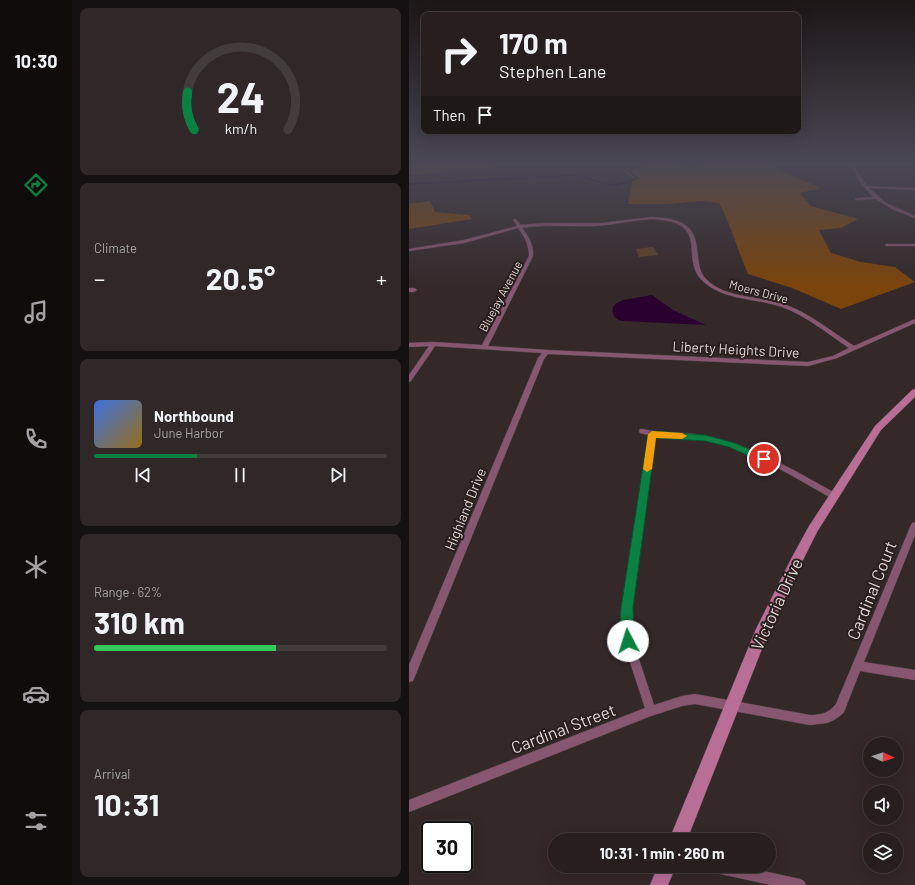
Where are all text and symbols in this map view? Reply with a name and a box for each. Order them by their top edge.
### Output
text: 170 m [499,26,568,60]
icon: right [433,28,485,80]
text: 10:30 [14,50,58,72]
text: Stephen Lane [499,60,606,82]
text: 24 [216,71,265,121]
icon: arrive [474,104,496,126]
text: Then [433,106,466,124]
text: km/h [224,119,257,136]
icon: directions [22,171,50,199]
text: Climate [94,240,137,256]
street label: Bluejay Avenue [475,258,525,334]
text: 20.5° [206,260,275,296]
text: − [94,265,105,291]
text: + [376,265,387,291]
street label: Moers Drive [728,276,790,306]
icon: music [22,298,50,326]
street label: Liberty Heights Drive [672,337,800,361]
text: Northbound [154,407,234,425]
icon: phone [22,425,50,453]
text: June Harbor [154,425,224,441]
pin [747,442,781,476]
icon: arrive [753,448,775,470]
icon: previous [132,464,154,486]
icon: pause [229,464,251,486]
icon: next [327,464,349,486]
street label: Highland Drive [441,465,489,553]
street label: Cardinal Court [842,538,900,642]
icon: climate [22,553,50,581]
street label: Victoria Drive [746,555,806,653]
text: Range · 62% [94,584,162,600]
text: 310 km [94,604,185,640]
position arrow [607,620,649,662]
icon: car [22,680,50,708]
street label: Cardinal Street [508,699,618,757]
north arrow [863,737,903,777]
map controls [863,737,903,873]
text: Arrival [94,766,130,782]
button: sound [863,785,903,825]
text: 10:31 [94,786,159,822]
icon: filters [22,807,50,835]
speed limit sign: 30 [421,821,473,873]
button: layers [863,833,903,873]
text: 10:31 · 1 min · 260 m [599,844,725,862]

